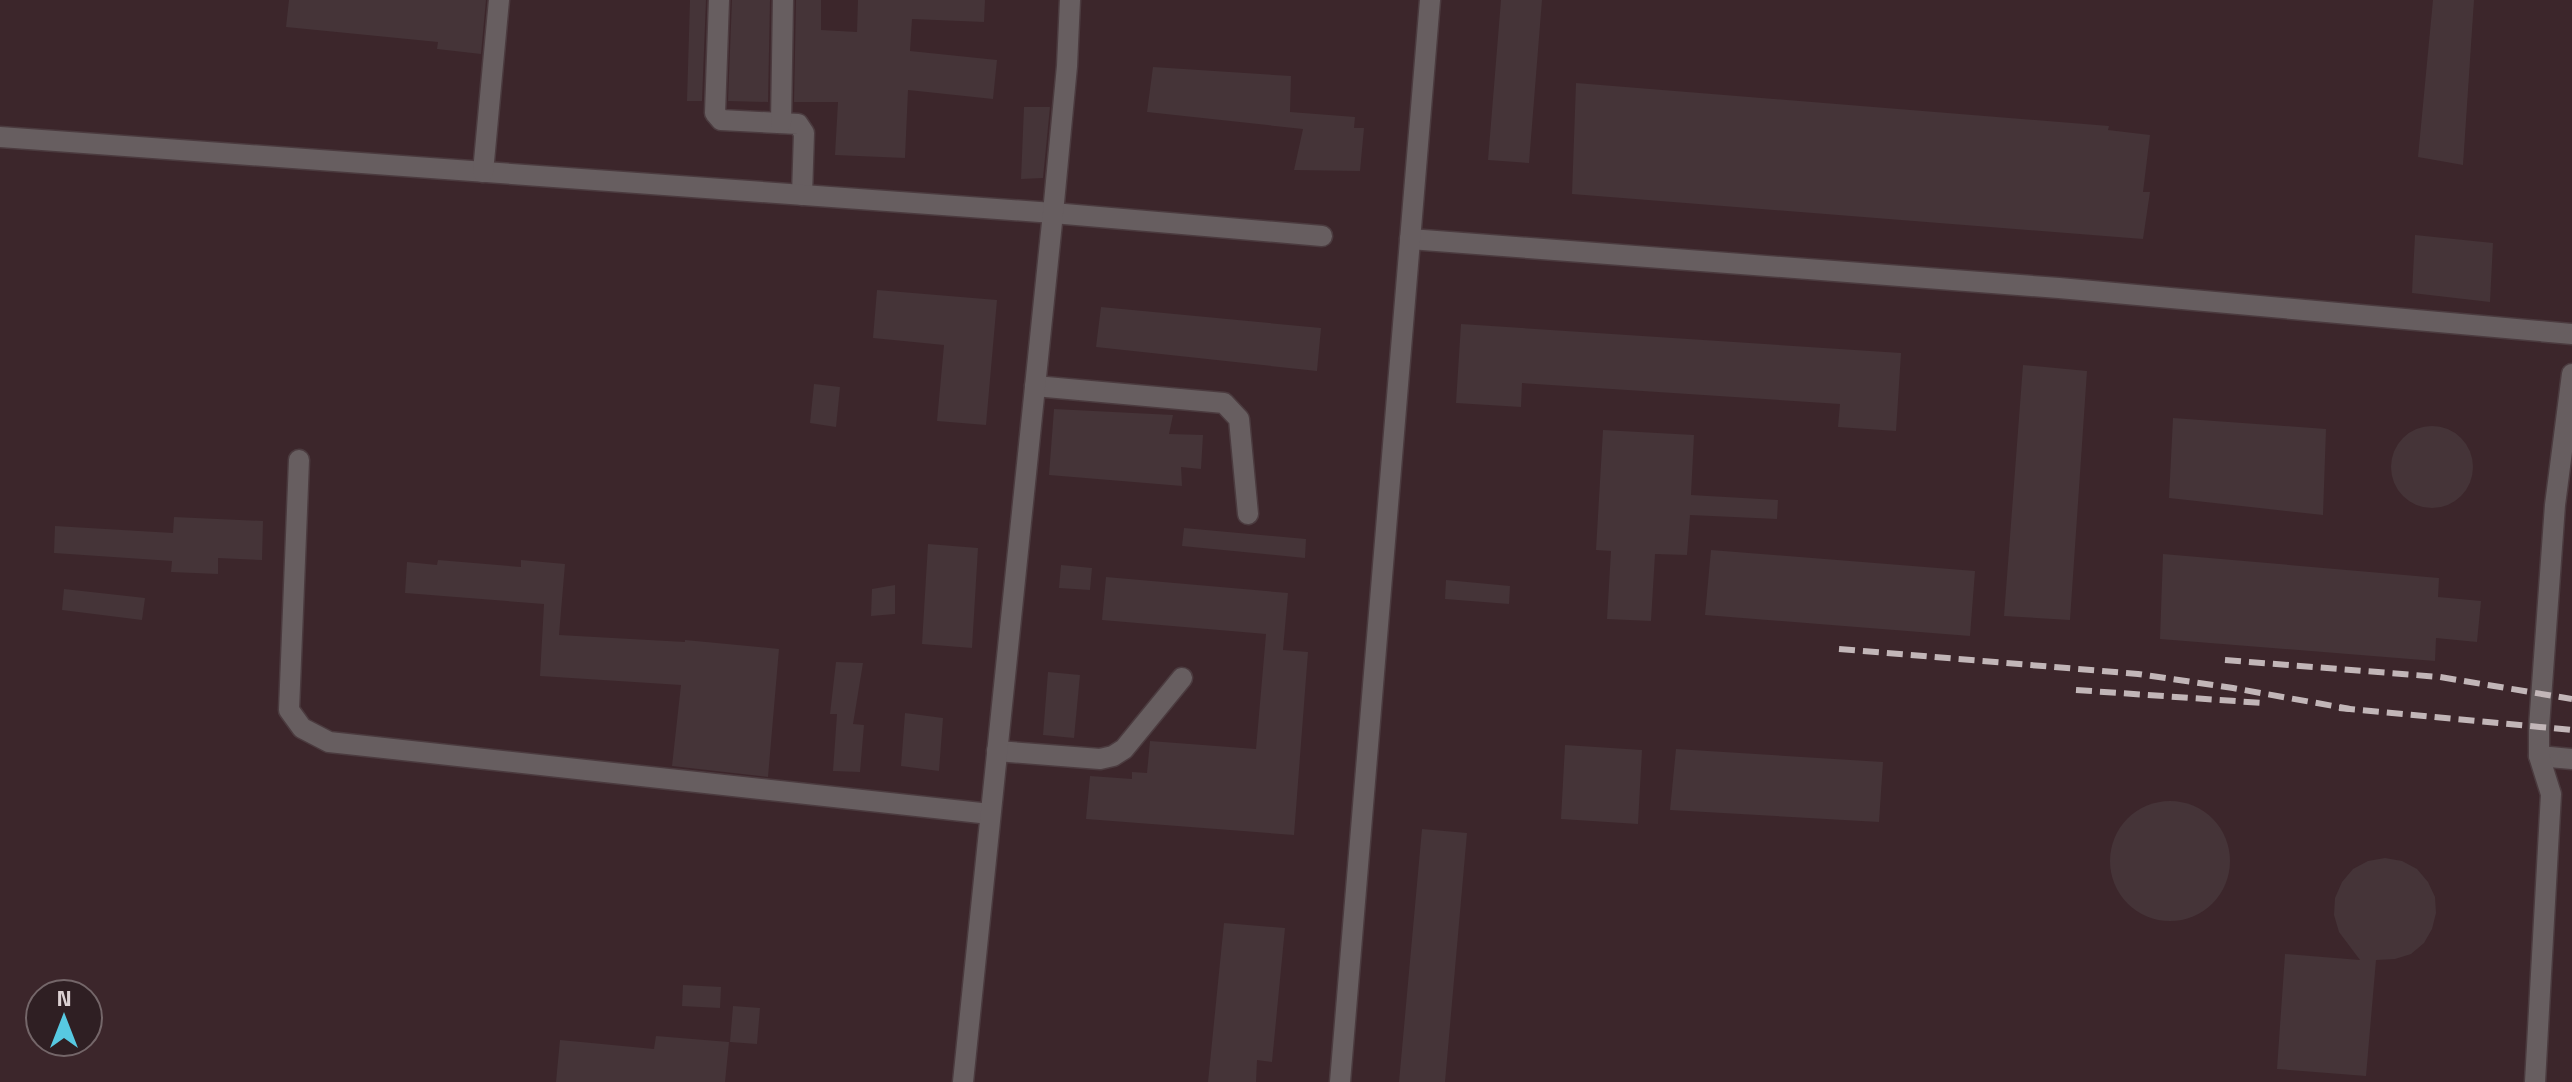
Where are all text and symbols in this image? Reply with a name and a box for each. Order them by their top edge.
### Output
north arrow [24,978,104,1058]
text: N [56,981,72,1015]

